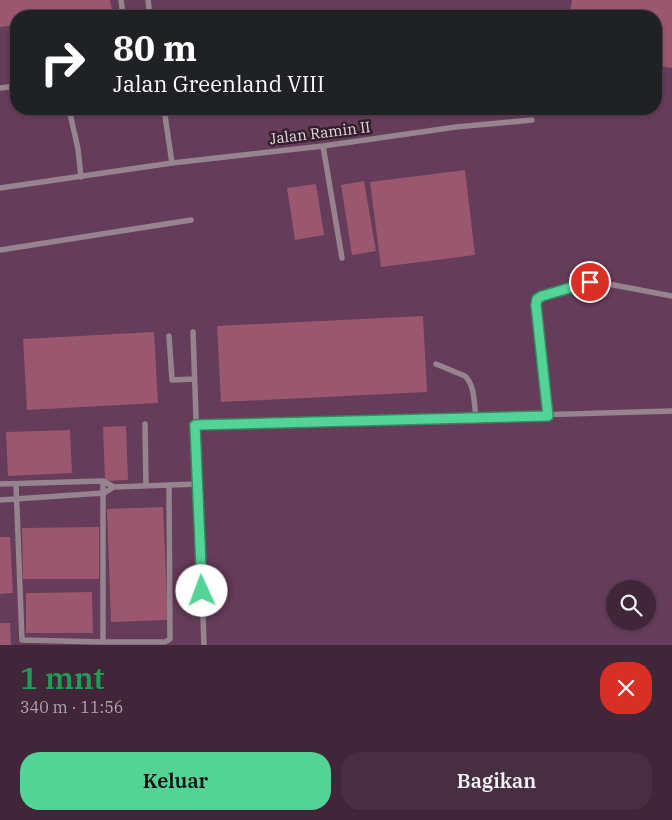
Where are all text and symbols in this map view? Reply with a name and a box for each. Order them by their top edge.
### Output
text: 80 m [113,25,197,71]
icon: right [30,30,95,95]
text: Jalan Greenland VIII [113,69,325,98]
street label: Jalan Ramin II [268,117,371,148]
pin [569,261,611,303]
icon: arrive [576,268,604,296]
position arrow [175,564,227,616]
map controls [606,580,656,630]
button: search [606,580,656,630]
text: 1 mnt [20,658,105,697]
button: close [600,662,652,714]
text: 340 m · 11:56 [20,697,123,717]
button: Keluar [20,752,331,810]
button: Bagikan [341,752,652,810]

